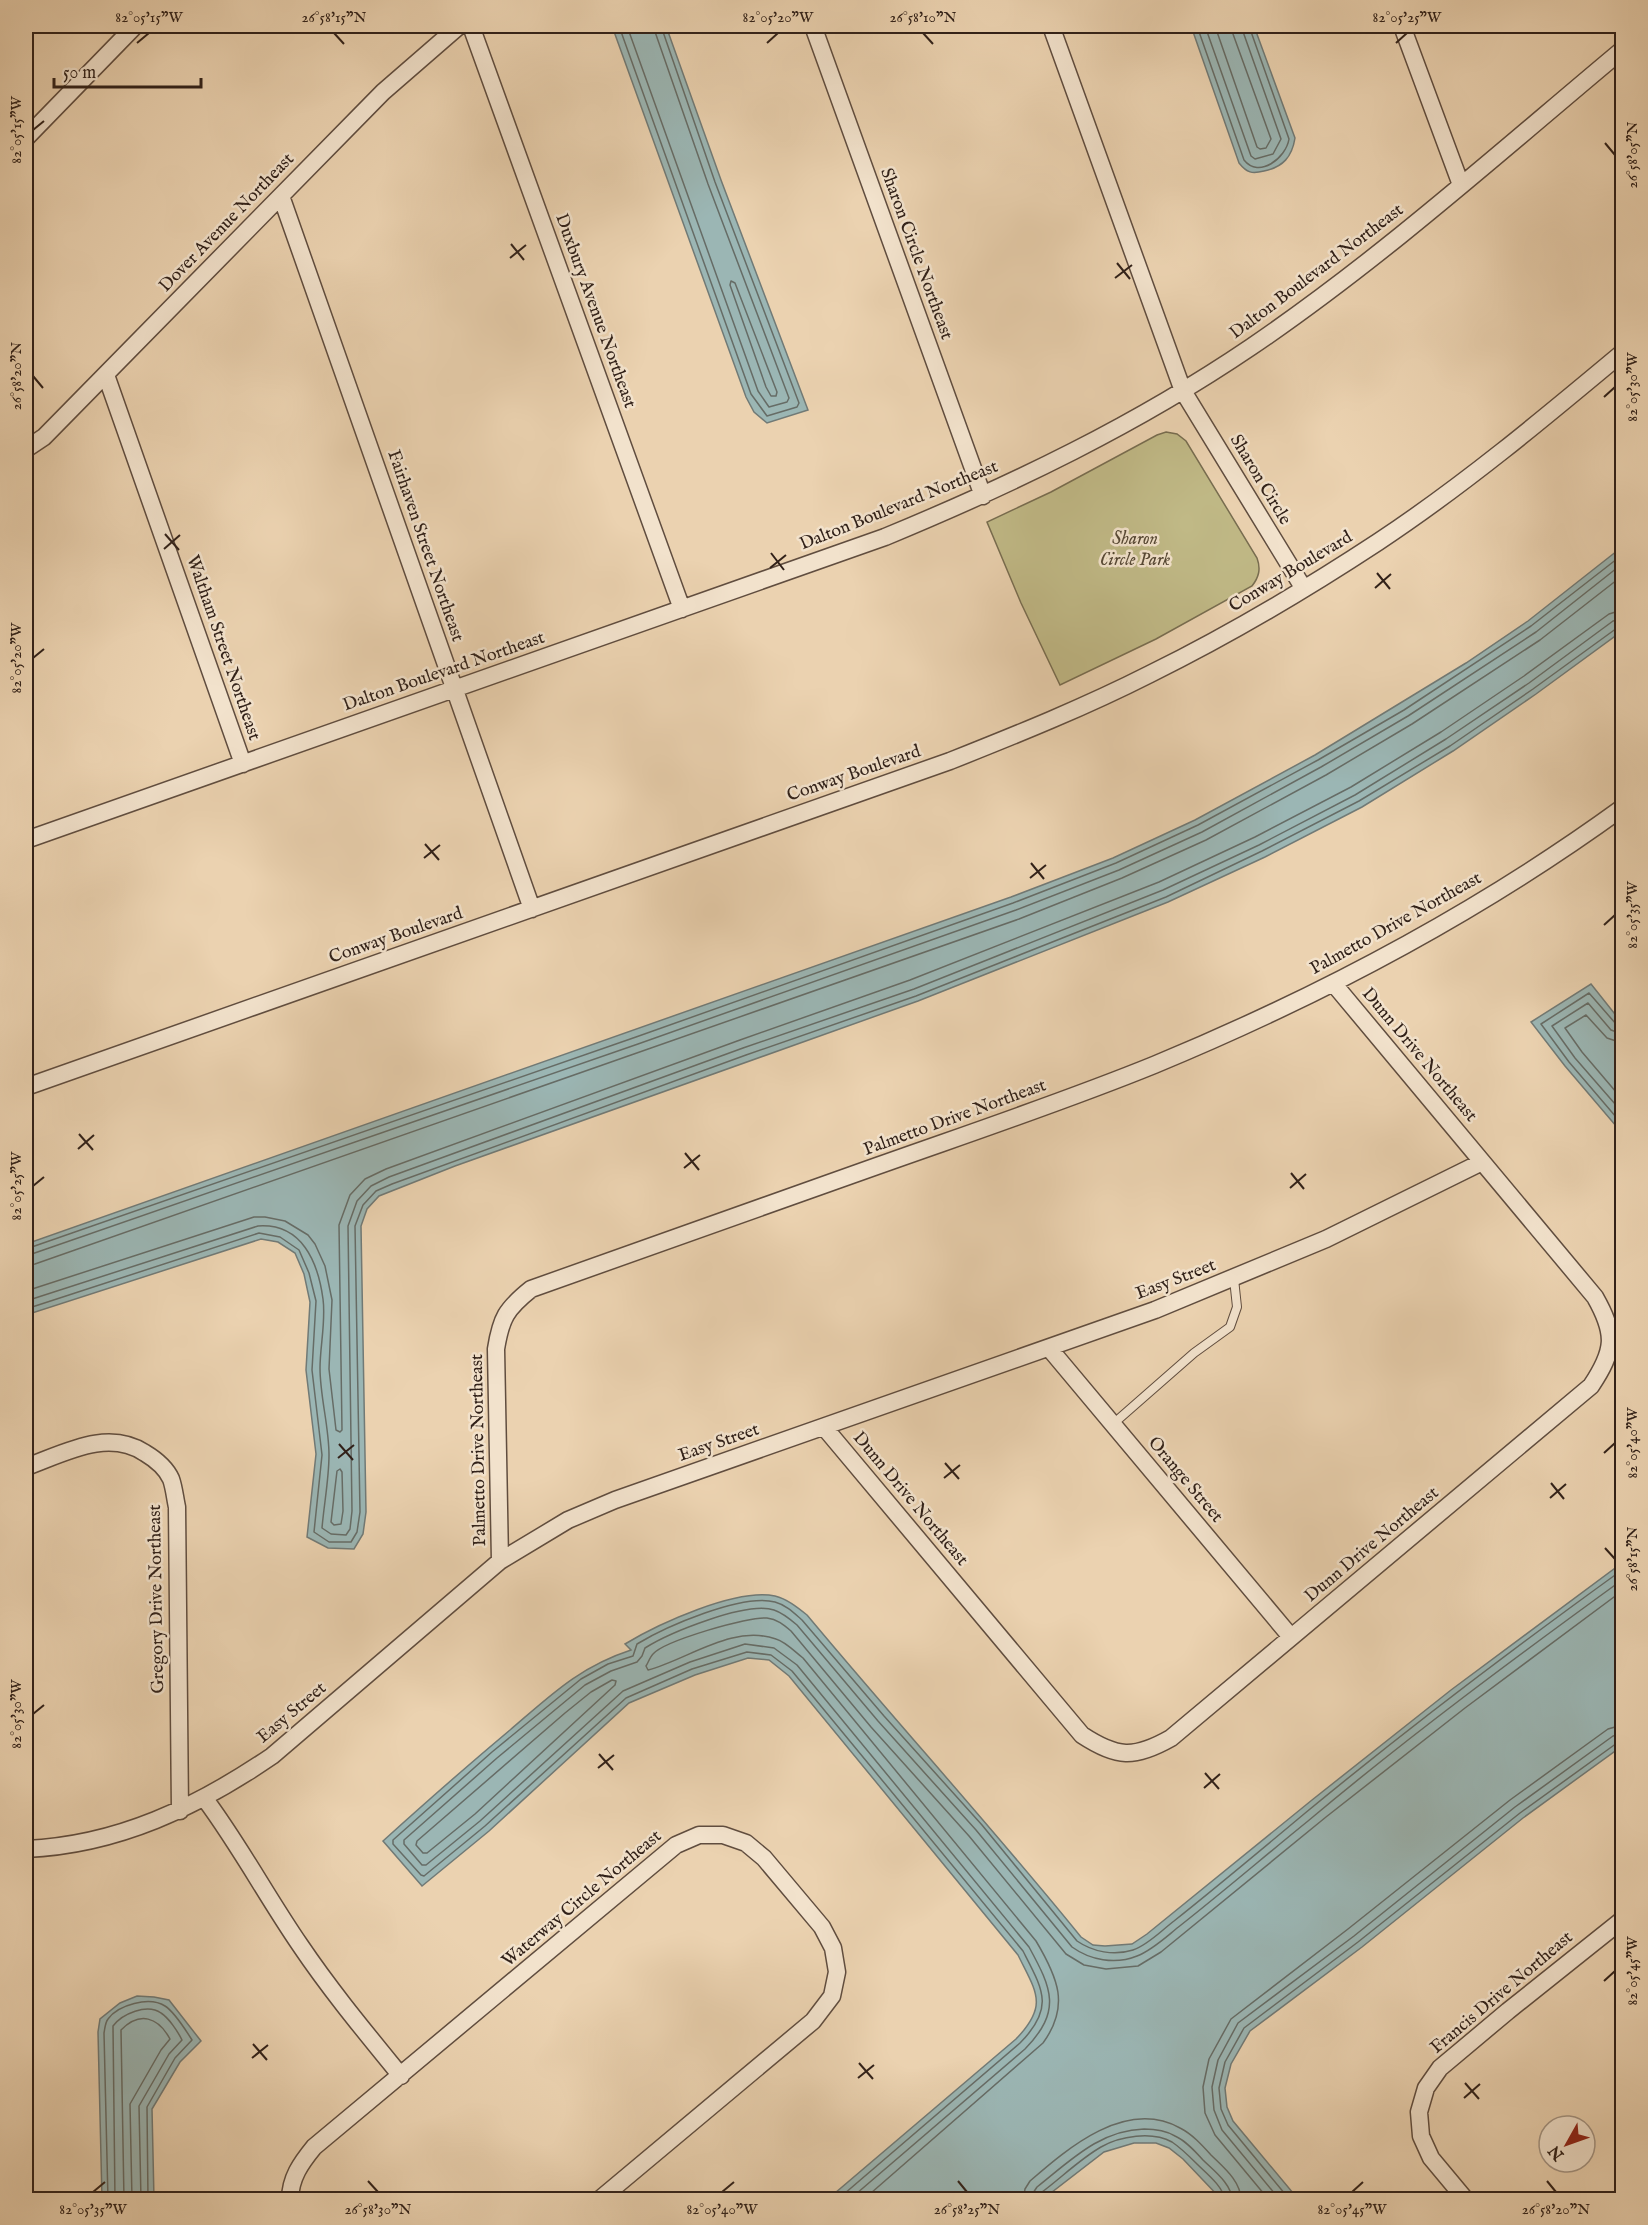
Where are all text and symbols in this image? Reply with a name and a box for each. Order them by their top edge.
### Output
text: 82°05'15"W [115,8,183,27]
text: 26°58'15"N [301,8,367,27]
text: 82°05'20"W [743,8,814,27]
text: 26°58'10"N [890,8,956,27]
text: 82°05'25"W [1373,8,1442,27]
scale bar [54,51,201,89]
text: 50 m [63,62,96,85]
text: 82°05'15"W [7,96,26,164]
text: 26°58'05"N [1623,122,1642,188]
street label: Dover Avenue Northeast [154,148,300,298]
street label: Sharon Circle Northeast [874,165,958,343]
street label: Dalton Boulevard Northeast [1225,199,1409,345]
street label: Duxbury Avenue Northeast [549,211,641,411]
text: 26°58'20"N [7,342,26,410]
text: 82°05'30"W [1623,352,1642,422]
street label: Sharon Circle [1224,431,1296,529]
street label: Fairhaven Street Northeast [381,447,469,645]
street label: Dalton Boulevard Northeast [796,456,1002,556]
street label: Conway Boulevard [1225,526,1357,618]
park label: Sharon Circle Park [1100,528,1170,572]
street label: Waltham Street Northeast [180,552,266,744]
text: 82°05'20"W [7,622,26,693]
street label: Dalton Boulevard Northeast [340,627,548,717]
street label: Conway Boulevard [784,740,924,808]
street label: Palmetto Drive Northeast [1306,867,1486,981]
text: 82°05'35"W [1623,881,1642,949]
street label: Conway Boulevard [326,902,466,970]
street label: Dunn Drive Northeast [1356,983,1482,1127]
street label: Palmetto Drive Northeast [861,1074,1049,1162]
text: 82°05'25"W [7,1151,26,1220]
street label: Easy Street [1133,1254,1219,1306]
street label: Palmetto Drive Northeast [466,1354,492,1546]
text: 82°05'40"W [1623,1407,1642,1479]
street label: Easy Street [675,1418,763,1468]
street label: Dunn Drive Northeast [847,1427,973,1571]
street label: Orange Street [1142,1432,1228,1528]
street label: Dunn Drive Northeast [1300,1482,1444,1608]
street label: Gregory Drive Northeast [144,1504,170,1694]
text: 26°58'15"N [1623,1526,1642,1592]
street label: Easy Street [252,1677,332,1749]
text: 82°05'30"W [7,1679,26,1749]
street label: Waterway Circle Northeast [497,1825,667,1973]
street label: Francis Drive Northeast [1426,1927,1578,2059]
text: 82°05'45"W [1623,1936,1642,2006]
north arrow [1537,2114,1597,2174]
text: N [1545,2141,1570,2165]
text: 82°05'35"W [59,2200,127,2219]
text: 26°58'30"N [345,2200,412,2219]
text: 82°05'40"W [686,2200,758,2219]
text: 26°58'25"N [934,2200,1000,2219]
text: 82°05'45"W [1317,2200,1387,2219]
text: 26°58'20"N [1522,2200,1590,2219]

